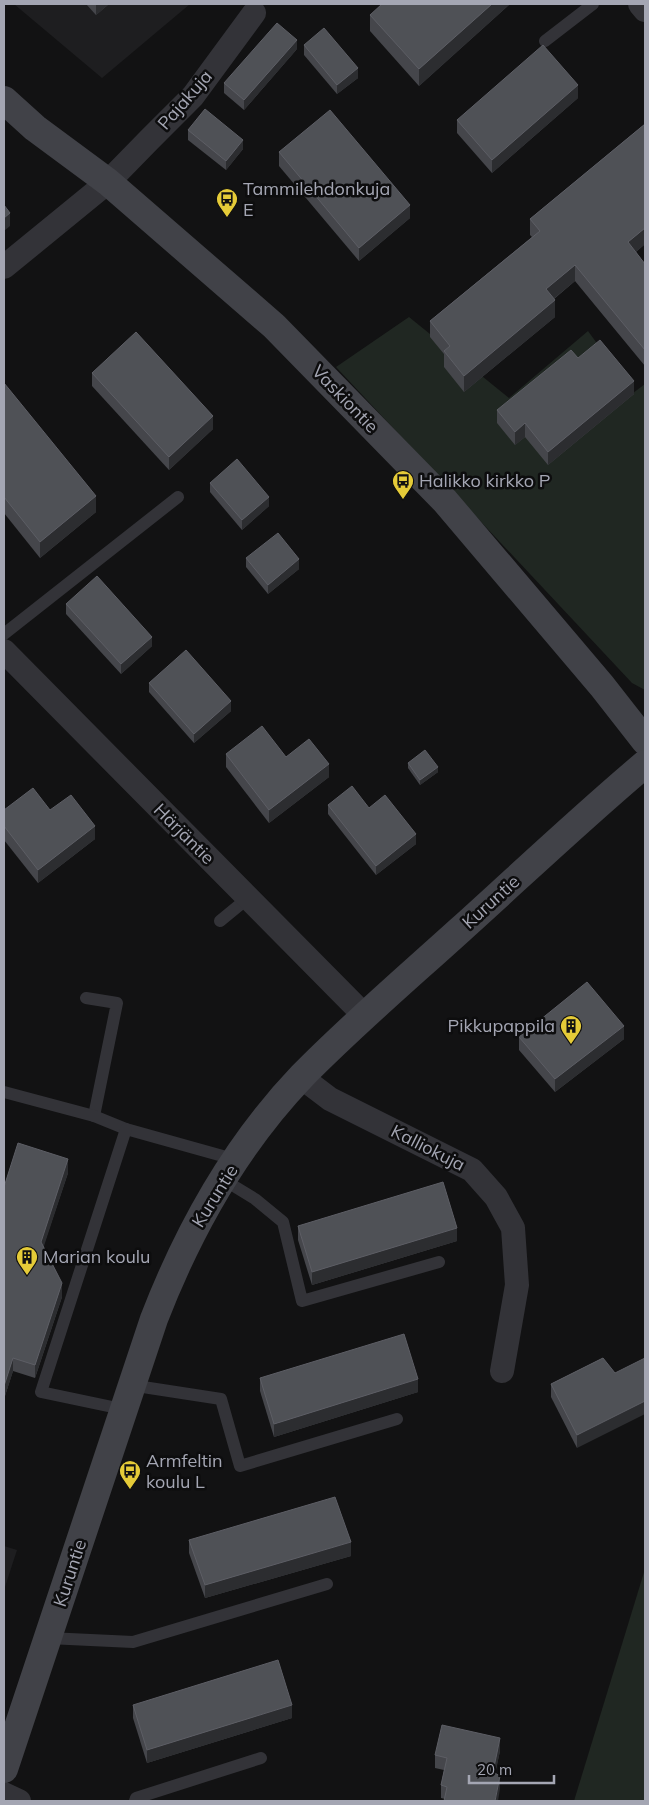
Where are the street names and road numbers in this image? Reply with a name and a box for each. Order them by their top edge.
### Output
street label: Pajakuja [152,65,217,134]
street label: Vaskiontie [307,360,384,438]
street label: Härjäntie [149,798,220,869]
street label: Kuruntie [457,870,524,933]
street label: Kalliokuja [387,1119,469,1176]
street label: Kuruntie [186,1160,243,1231]
street label: Kuruntie [48,1536,91,1609]

